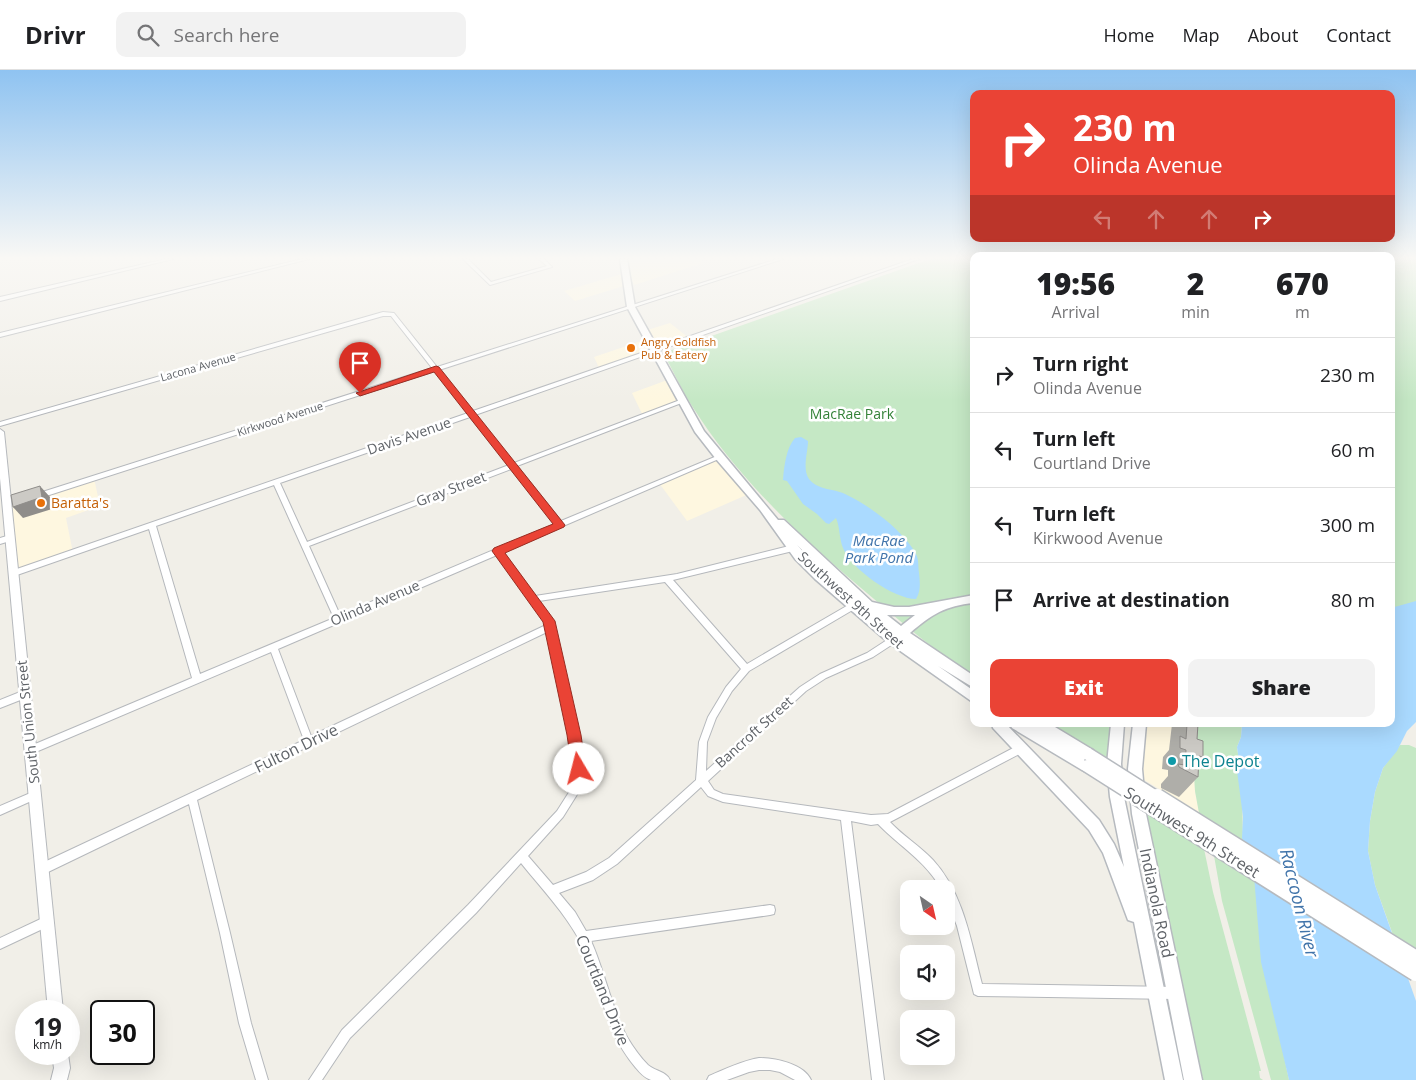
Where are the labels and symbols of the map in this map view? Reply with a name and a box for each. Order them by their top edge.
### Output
place label: Angry Goldfish Pub & Eatery [641,334,716,362]
pin [339,342,381,393]
marker: Angry Goldfish Pub & Eatery [625,342,637,354]
street label: Lacona Avenue [158,349,237,384]
street label: Kirkwood Avenue [235,398,325,439]
park label: MacRae Park [810,404,895,423]
street label: Davis Avenue [364,412,453,459]
street label: Gray Street [413,467,489,511]
place label: Baratta's [51,493,109,512]
marker: Baratta's [35,497,47,509]
water label: MacRae Park Pond [845,530,914,567]
street label: Southwest 9th Street [794,547,908,652]
street label: Olinda Avenue [327,575,422,630]
street label: South Union Street [12,659,43,785]
street label: Bancroft Street [711,692,797,772]
street label: Fulton Drive [250,718,342,778]
position arrow [552,742,604,794]
place label: The Depot [1182,750,1260,772]
marker: The Depot [1166,755,1178,767]
street label: Southwest 9th Street [1120,781,1264,883]
street label: Indianola Road [1135,846,1179,960]
water label: Raccoon River [1275,846,1325,961]
north arrow [900,880,955,935]
street label: Courtland Drive [571,931,635,1049]
speed limit sign: 30 [90,1000,155,1065]

